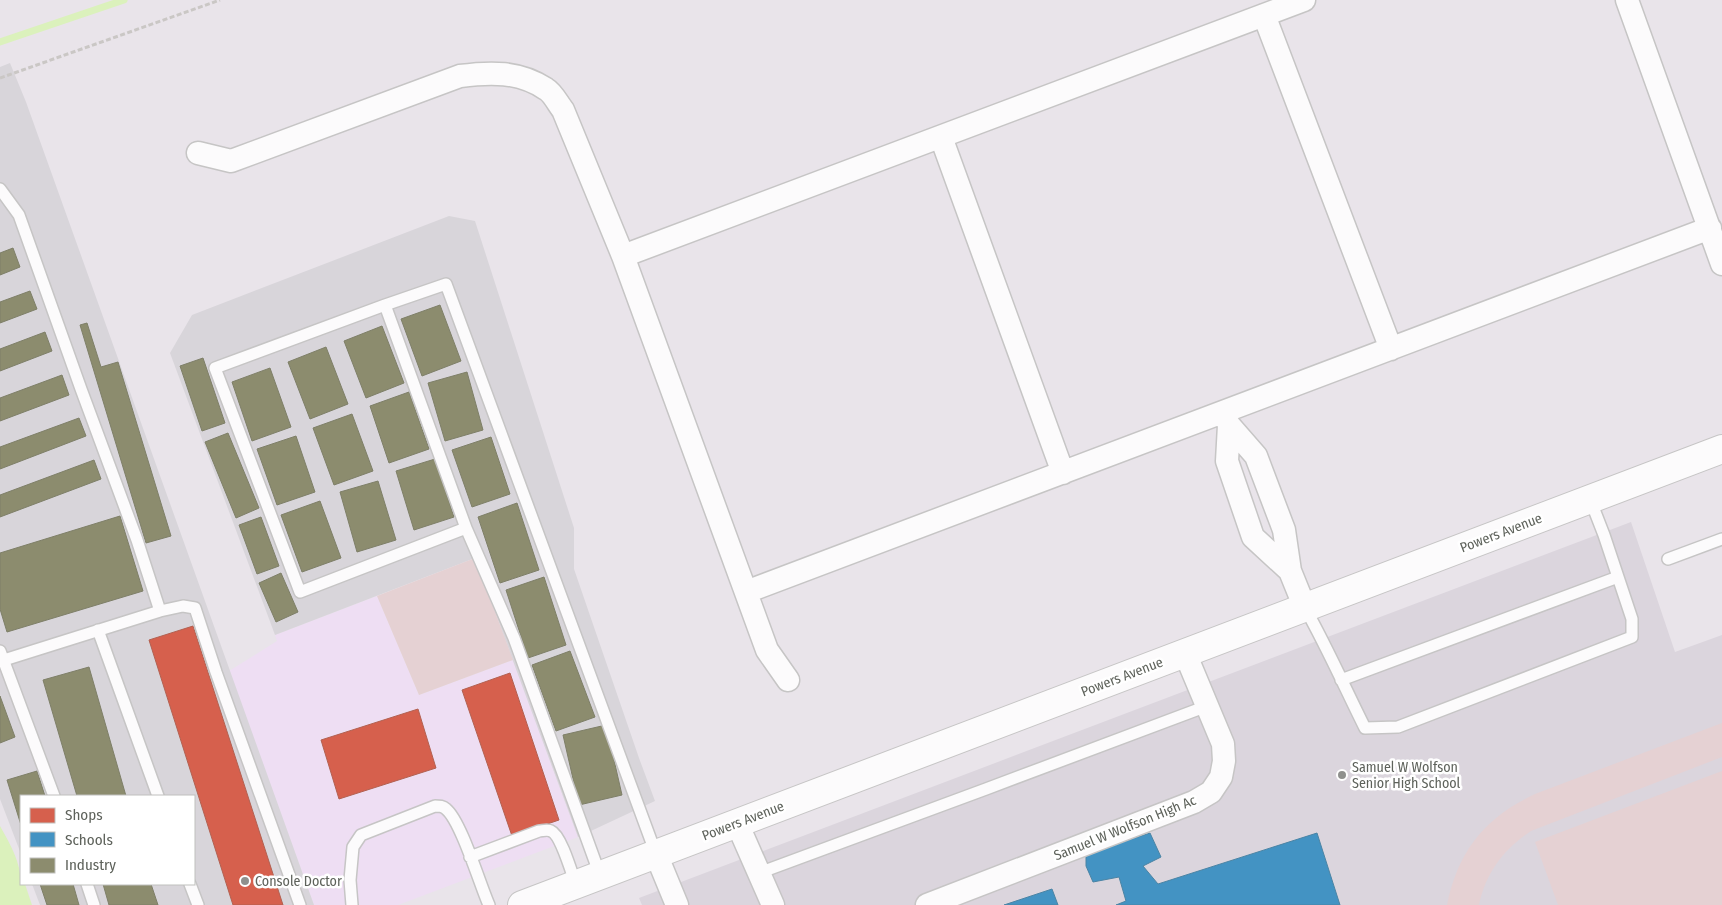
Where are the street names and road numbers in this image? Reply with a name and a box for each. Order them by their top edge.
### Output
street label: Powers Avenue [1458,510,1544,556]
street label: Powers Avenue [1079,654,1165,700]
street label: Samuel W Wolfson High Ac [1051,792,1199,864]
street label: Powers Avenue [700,798,786,844]

